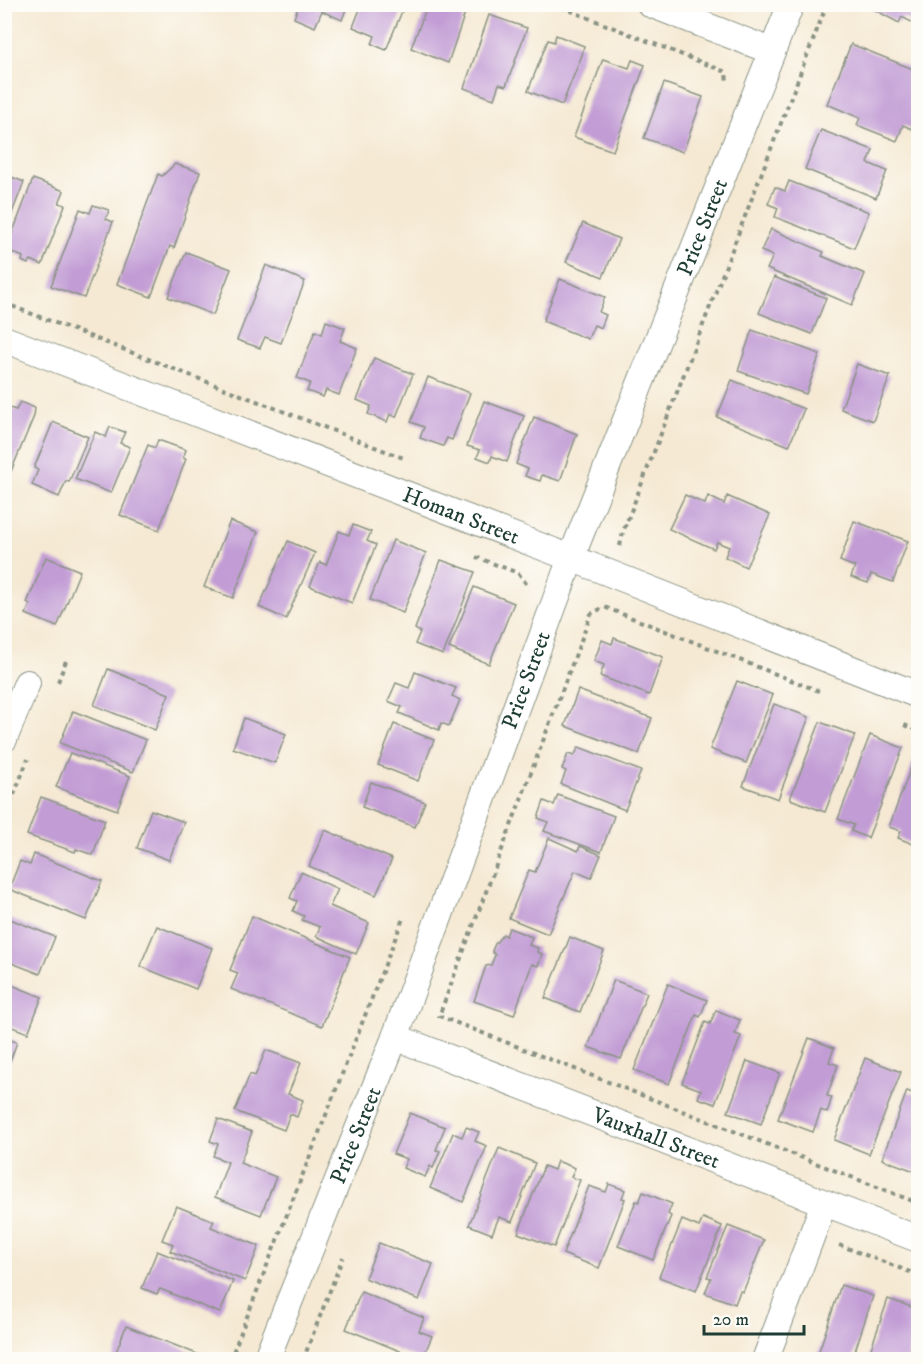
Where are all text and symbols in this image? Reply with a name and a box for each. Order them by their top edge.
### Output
street label: Price Street [671,175,734,280]
street label: Homan Street [399,481,523,550]
street label: Price Street [496,628,556,733]
street label: Price Street [324,1083,387,1188]
street label: Vauxhall Street [588,1101,724,1175]
scale bar [704,1298,804,1336]
text: 20 m [713,1309,749,1331]

